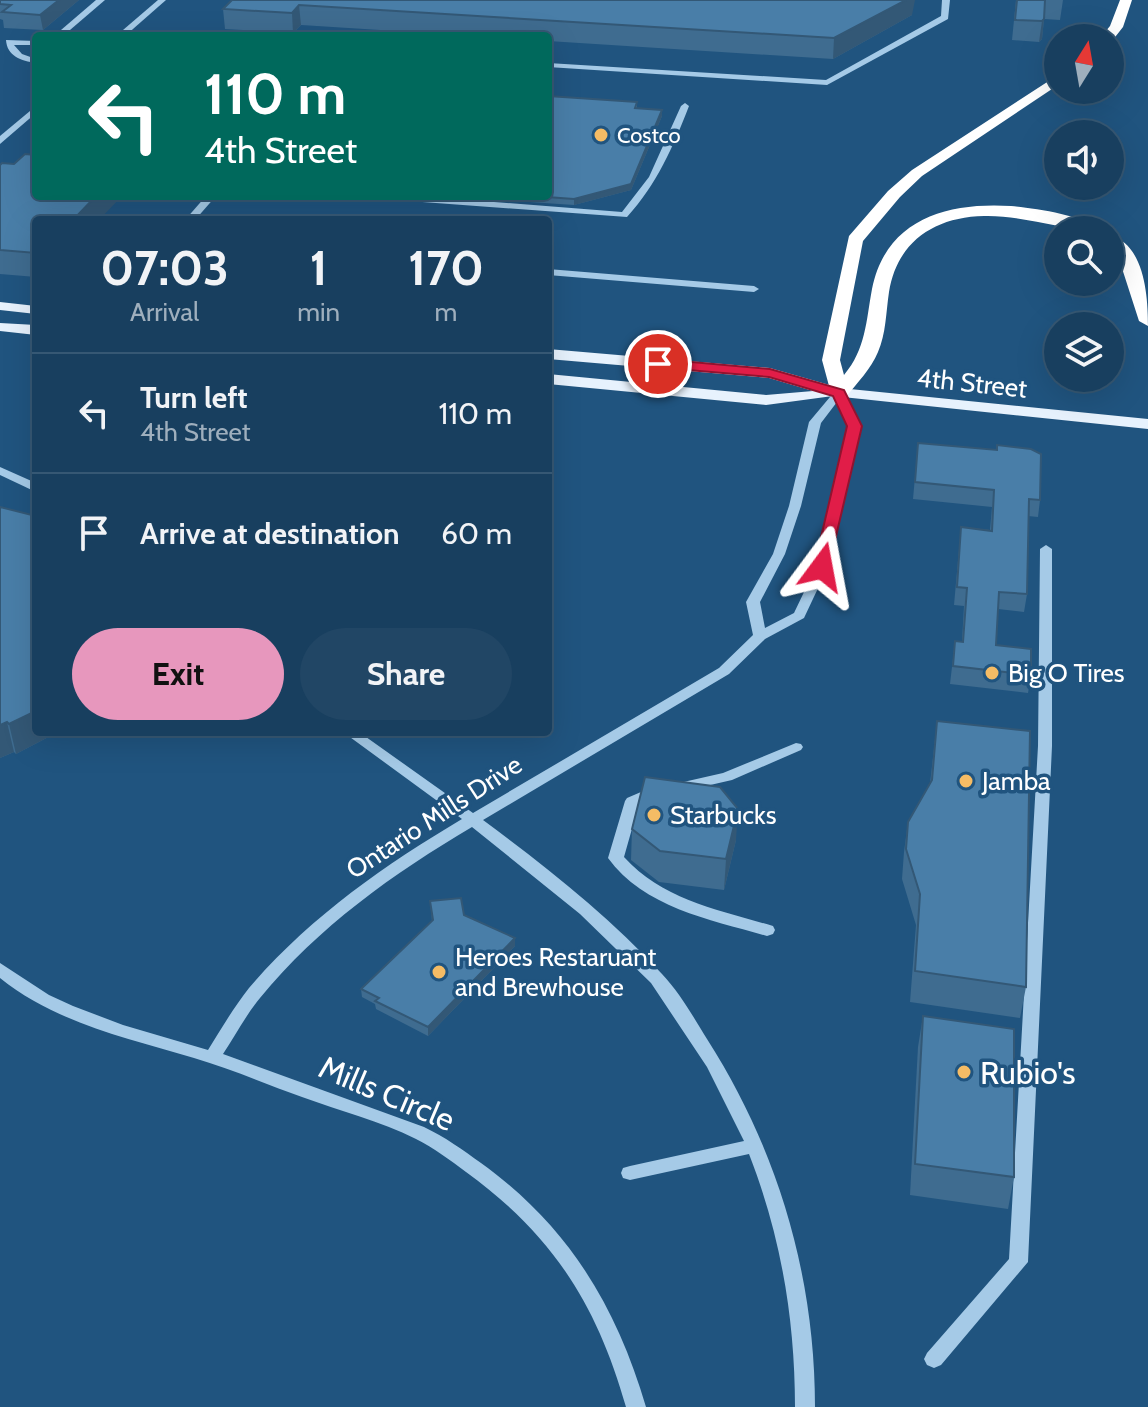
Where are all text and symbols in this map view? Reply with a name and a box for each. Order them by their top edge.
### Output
north arrow [1044,24,1124,104]
map controls [1044,24,1124,392]
text: 110 m [204,60,346,128]
icon: left [72,64,176,168]
button: sound [1044,120,1124,200]
place label: Costco [617,122,681,149]
marker: Costco [592,126,610,144]
text: 4th Street [204,128,357,172]
button: search [1044,216,1124,296]
text: 07:03 [100,239,229,297]
text: 1 [310,239,327,297]
text: 170 [408,239,484,297]
text: Arrival [130,296,199,328]
text: min [297,296,340,328]
text: m [435,296,457,328]
button: layers [1044,312,1124,392]
pin [624,330,692,398]
icon: arrive [636,342,680,386]
street label: 4th Street [915,361,1029,405]
text: Turn left [140,379,248,416]
icon: left [72,391,116,435]
text: 110 m [438,395,512,432]
text: 4th Street [140,416,251,448]
icon: arrive [72,511,116,555]
text: Arrive at destination [140,515,400,552]
text: 60 m [441,515,512,552]
position arrow [780,525,864,609]
button: Exit [72,628,284,720]
button: Share [300,628,512,720]
place label: Big O Tires [1008,657,1125,689]
marker: Big O Tires [983,664,1001,682]
street label: Ontario Mills Drive [340,748,528,886]
place label: Jamba [981,765,1051,797]
marker: Jamba [957,772,975,790]
place label: Starbucks [670,799,777,831]
marker: Starbucks [645,806,663,824]
place label: Heroes Restaruant and Brewhouse [455,941,657,1003]
marker: Heroes Restaruant and Brewhouse [430,963,448,981]
street label: Mills Circle [313,1047,461,1139]
place label: Rubio's [980,1053,1076,1092]
marker: Rubio's [955,1063,973,1081]

